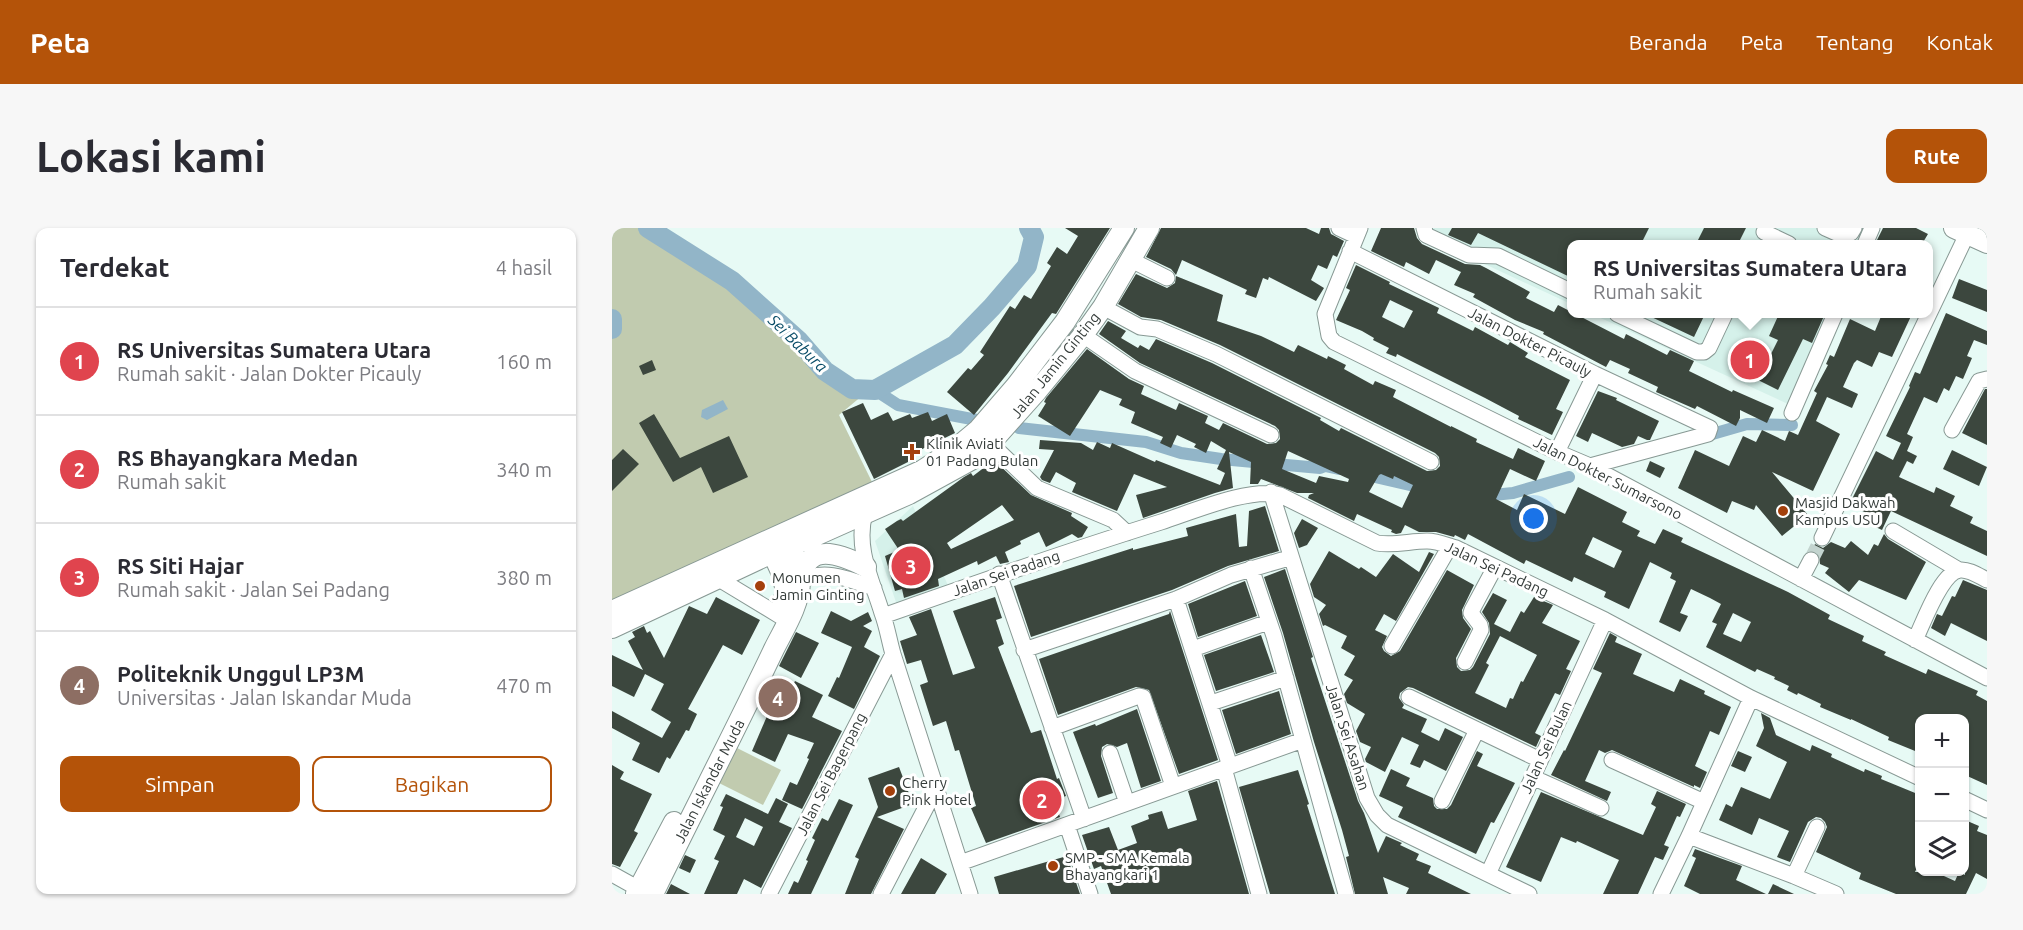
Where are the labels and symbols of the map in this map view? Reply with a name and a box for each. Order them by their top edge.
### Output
street label: Jalan Dokter Picauly [1466,304,1594,380]
street label: Jalan Jamin Ginting [1007,309,1103,421]
water label: Sei Babura [764,310,831,376]
pin: 1 [1730,338,1770,382]
street label: Jalan Dokter Sumarsono [1531,433,1685,523]
place label: Klinik Aviati 01 Padang Bulan [926,435,1038,469]
marker: Klinik Aviati 01 Padang Bulan [903,443,921,461]
place label: Masjid Dakwah Kampus USU [1795,494,1896,528]
your location [1519,504,1548,533]
marker: Masjid Dakwah Kampus USU [1776,504,1790,518]
street label: Jalan Sei Padang [1443,538,1551,600]
pin: 3 [892,544,930,588]
street label: Jalan Sei Padang [950,547,1062,599]
place label: Monumen Jamin Ginting [772,569,865,603]
marker: Monumen Jamin Ginting [753,579,767,593]
pin: 4 [758,676,798,720]
street label: Jalan Sei Asahan [1323,682,1373,792]
street label: Jalan Sei Bulan [1517,698,1575,796]
street label: Jalan Sei Bagerpang [793,710,869,838]
street label: Jalan Iskandar Muda [670,716,748,846]
place label: Cherry Pink Hotel [902,774,972,808]
pin: 2 [1022,778,1062,822]
marker: Cherry Pink Hotel [883,784,897,798]
place label: SMP - SMA Kemala Bhayangkari 1 [1065,849,1190,883]
marker: SMP - SMA Kemala Bhayangkari 1 [1046,859,1060,873]

